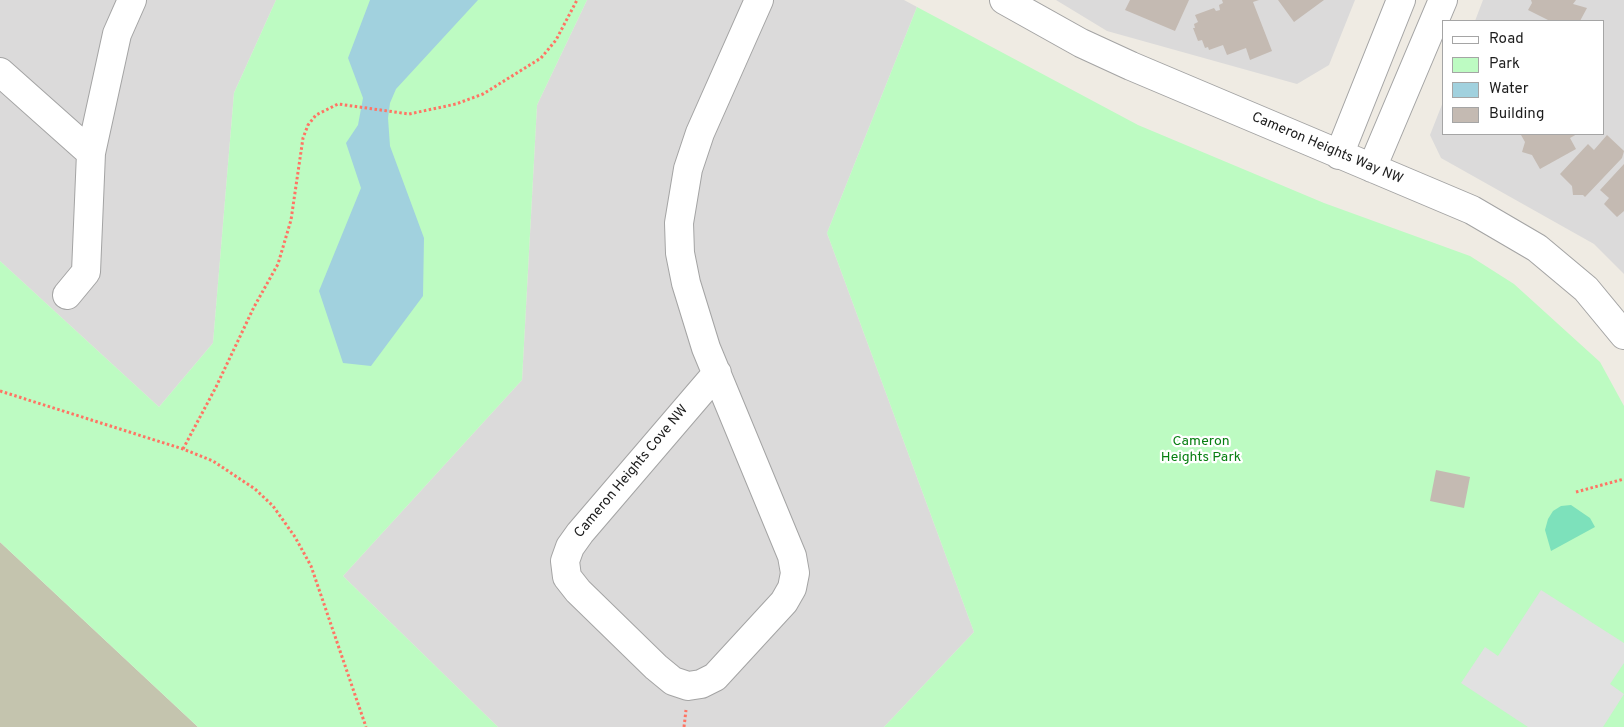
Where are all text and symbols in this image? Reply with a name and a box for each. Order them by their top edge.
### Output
legend [1442,20,1604,135]
text: Road [1489,30,1524,49]
text: Park [1489,55,1520,74]
text: Water [1489,80,1528,99]
text: Building [1489,105,1544,124]
street label: Cameron Heights Way NW [1249,109,1405,189]
street label: Cameron Heights Cove NW [572,402,692,542]
park label: Cameron Heights Park [1161,434,1241,467]

